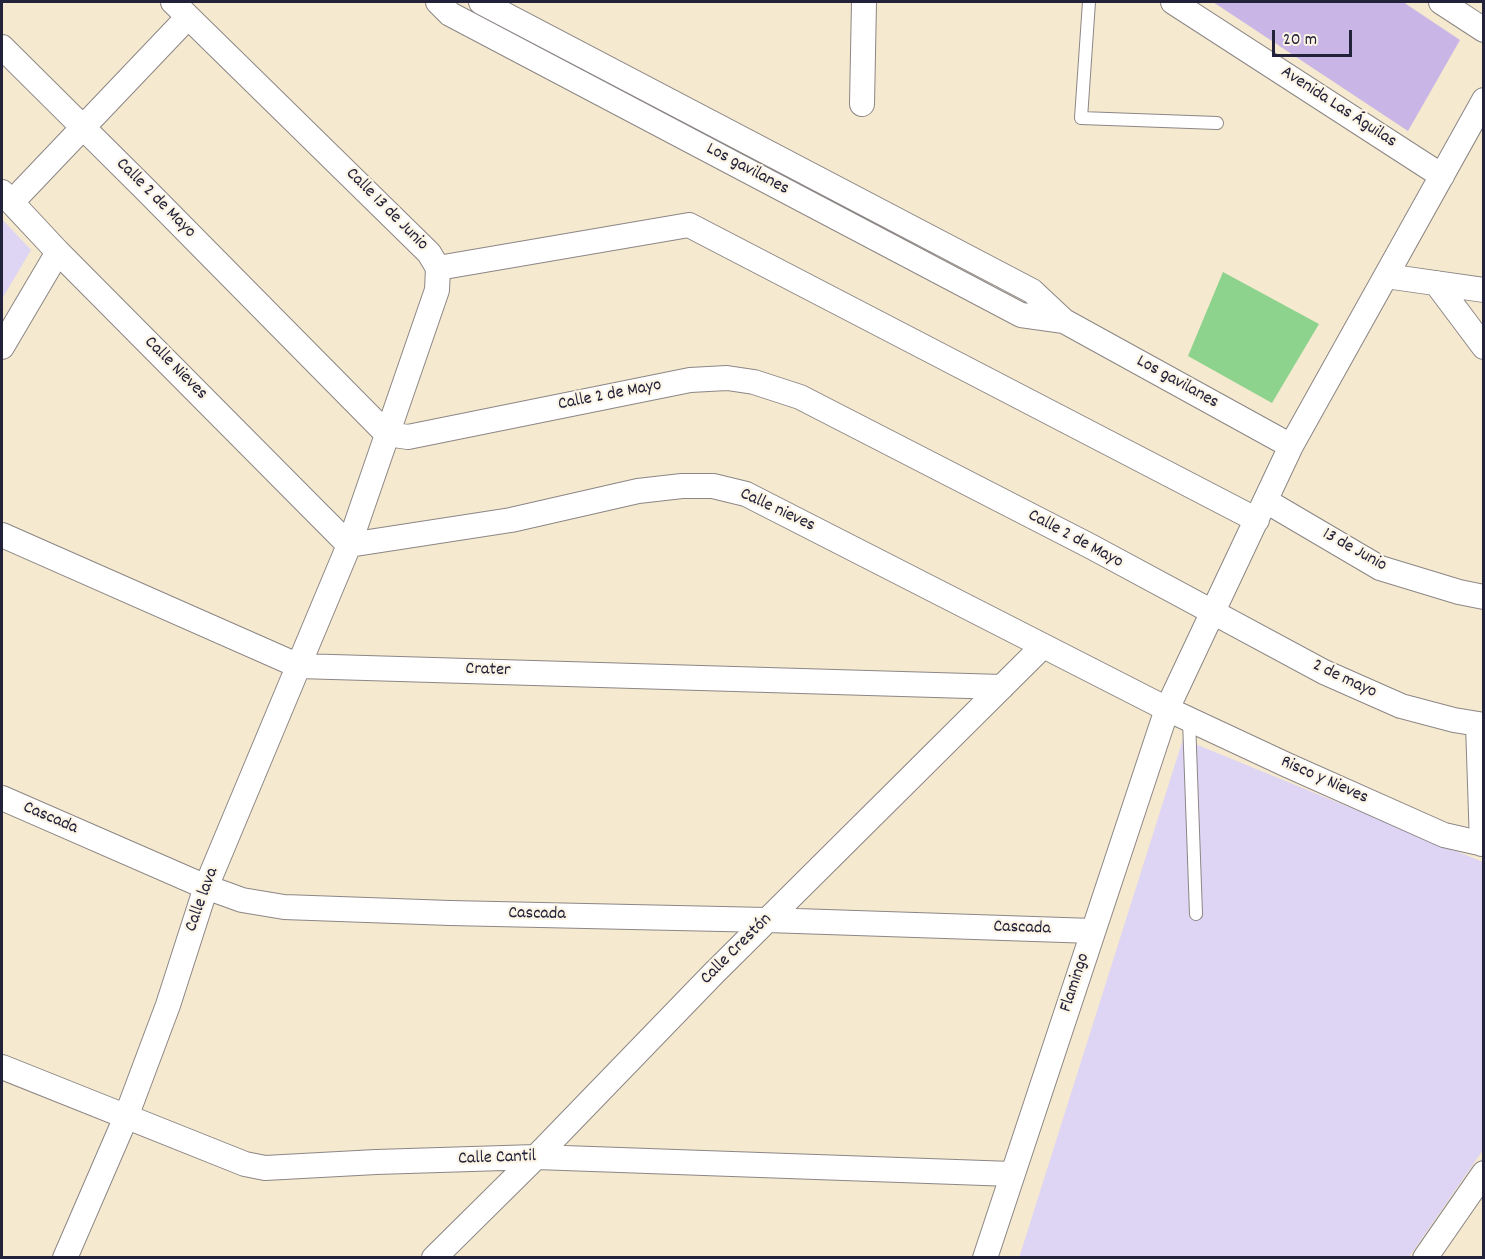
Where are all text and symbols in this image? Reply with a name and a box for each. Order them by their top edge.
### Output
scale bar [1275,18,1354,56]
text: 20 m [1283,28,1317,53]
street label: Avenida Las Águilas [1276,62,1400,154]
street label: Los gavilanes [702,139,792,201]
street label: Calle 2 de Mayo [110,154,200,244]
street label: Calle 13 de Junio [340,164,432,256]
street label: Calle Nieves [139,333,211,405]
street label: Los gavilanes [1132,352,1222,414]
street label: Calle 2 de Mayo [557,375,663,417]
street label: Calle nieves [736,484,818,538]
street label: Calle 2 de Mayo [1024,506,1126,574]
street label: 13 de Junio [1318,524,1390,578]
street label: 2 de mayo [1308,656,1380,704]
street label: Crater [465,659,511,683]
street label: Risco y Nieves [1277,752,1371,810]
street label: Cascada [19,798,81,840]
street label: Calle lava [181,865,225,935]
street label: Cascada [508,904,566,926]
street label: Calle Crestón [697,910,777,990]
street label: Cascada [993,917,1051,941]
street label: Flamingo [1056,951,1096,1015]
street label: Calle Cantil [458,1147,536,1171]

